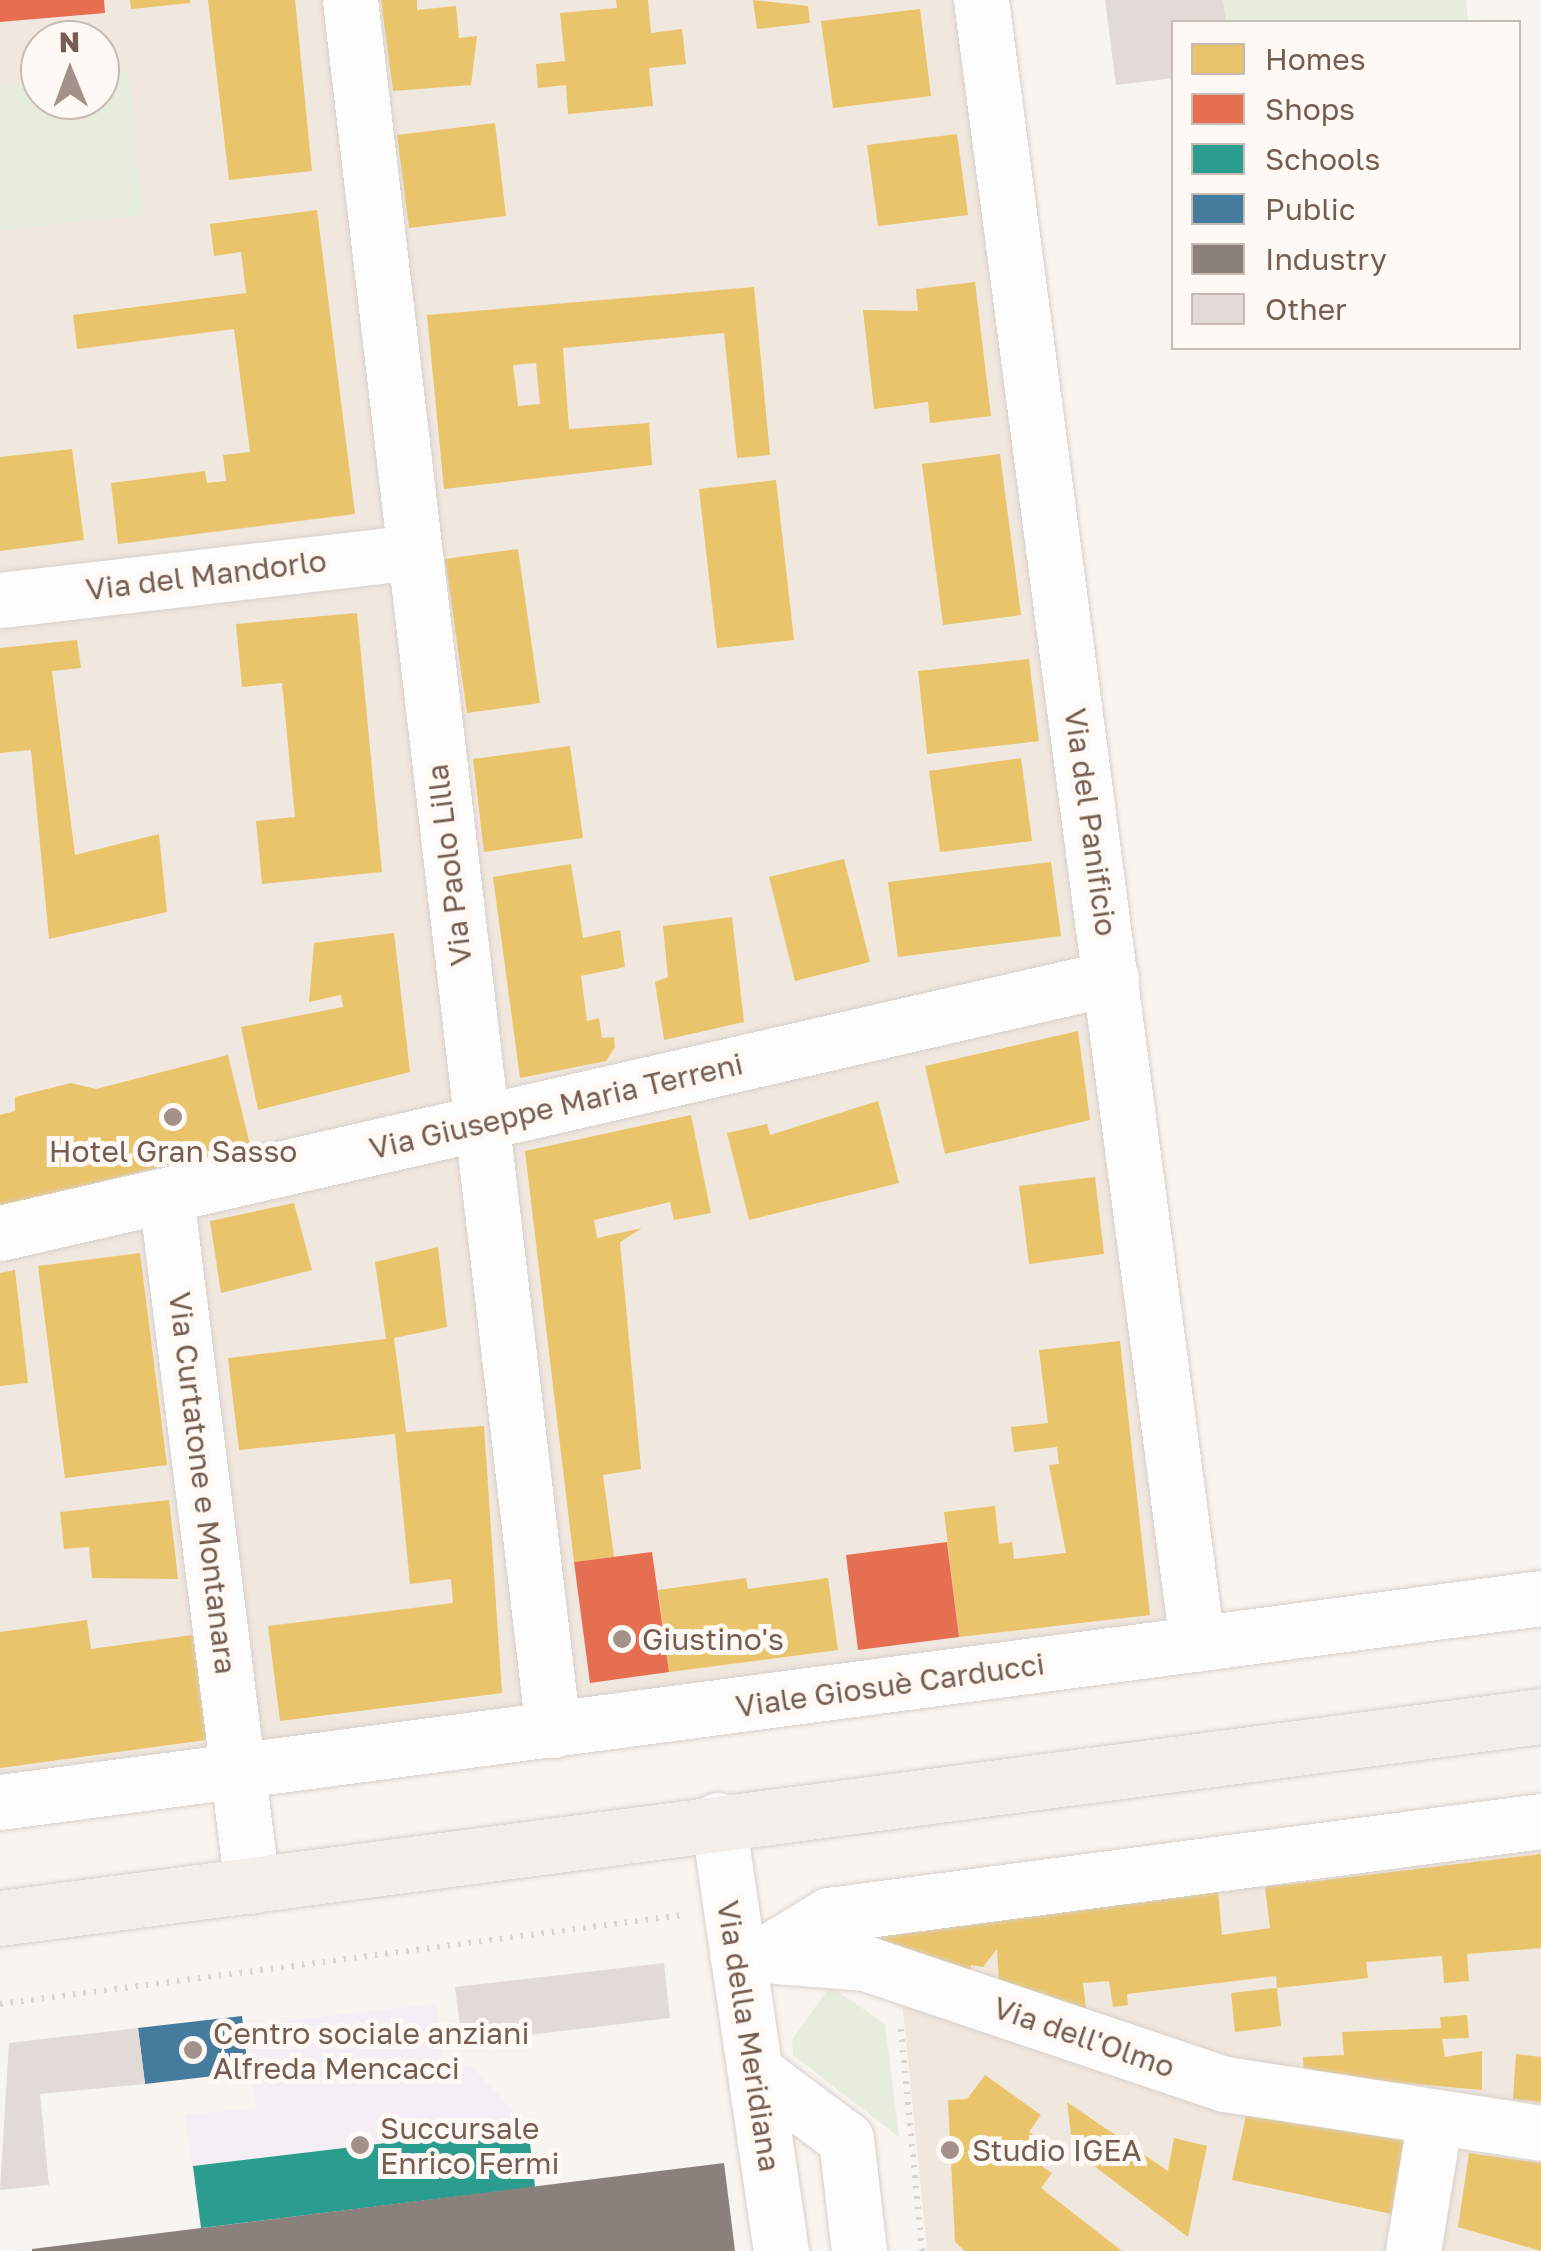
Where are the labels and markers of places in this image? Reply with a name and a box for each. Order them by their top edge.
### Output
marker: Hotel Gran Sasso [162,1106,184,1128]
place label: Hotel Gran Sasso [49,1133,297,1169]
place label: Giustino's [642,1621,784,1657]
marker: Giustino's [611,1628,633,1650]
place label: Centro sociale anziani Alfreda Mencacci [213,2015,529,2086]
marker: Centro sociale anziani Alfreda Mencacci [182,2039,204,2061]
place label: Succursale Enrico Fermi [380,2110,560,2180]
place label: Studio IGEA [972,2132,1142,2168]
marker: Succursale Enrico Fermi [349,2134,371,2156]
marker: Studio IGEA [937,2137,963,2163]

